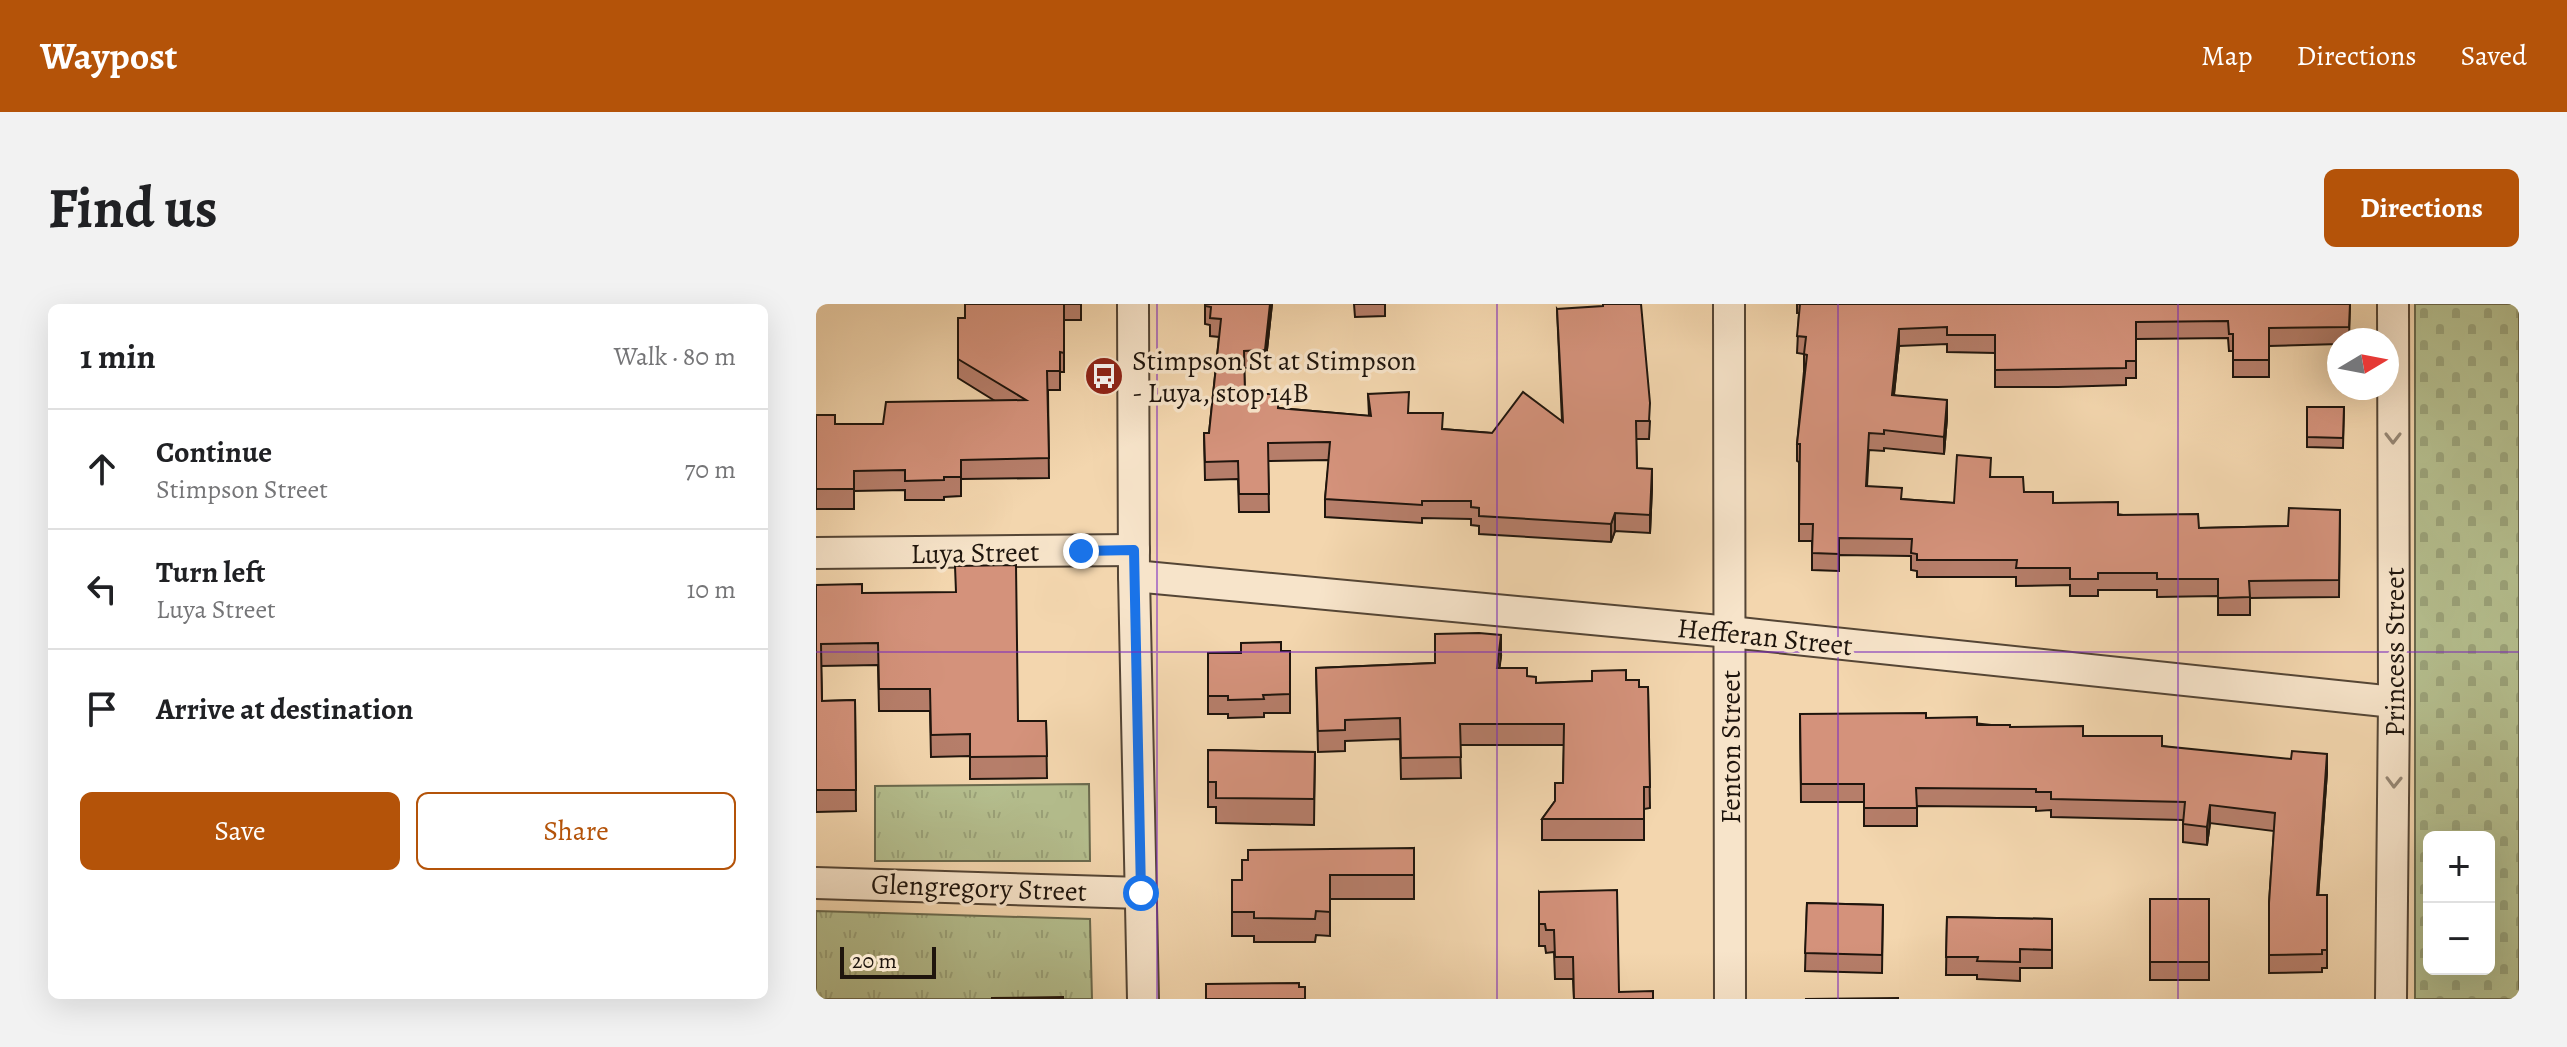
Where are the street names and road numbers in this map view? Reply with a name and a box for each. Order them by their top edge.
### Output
street label: Luya Street [910,533,1040,573]
street label: Princess Street [2376,567,2414,737]
street label: Hefferan Street [1675,609,1854,665]
street label: Fenton Street [1712,670,1750,824]
street label: Glengregory Street [870,865,1087,911]

